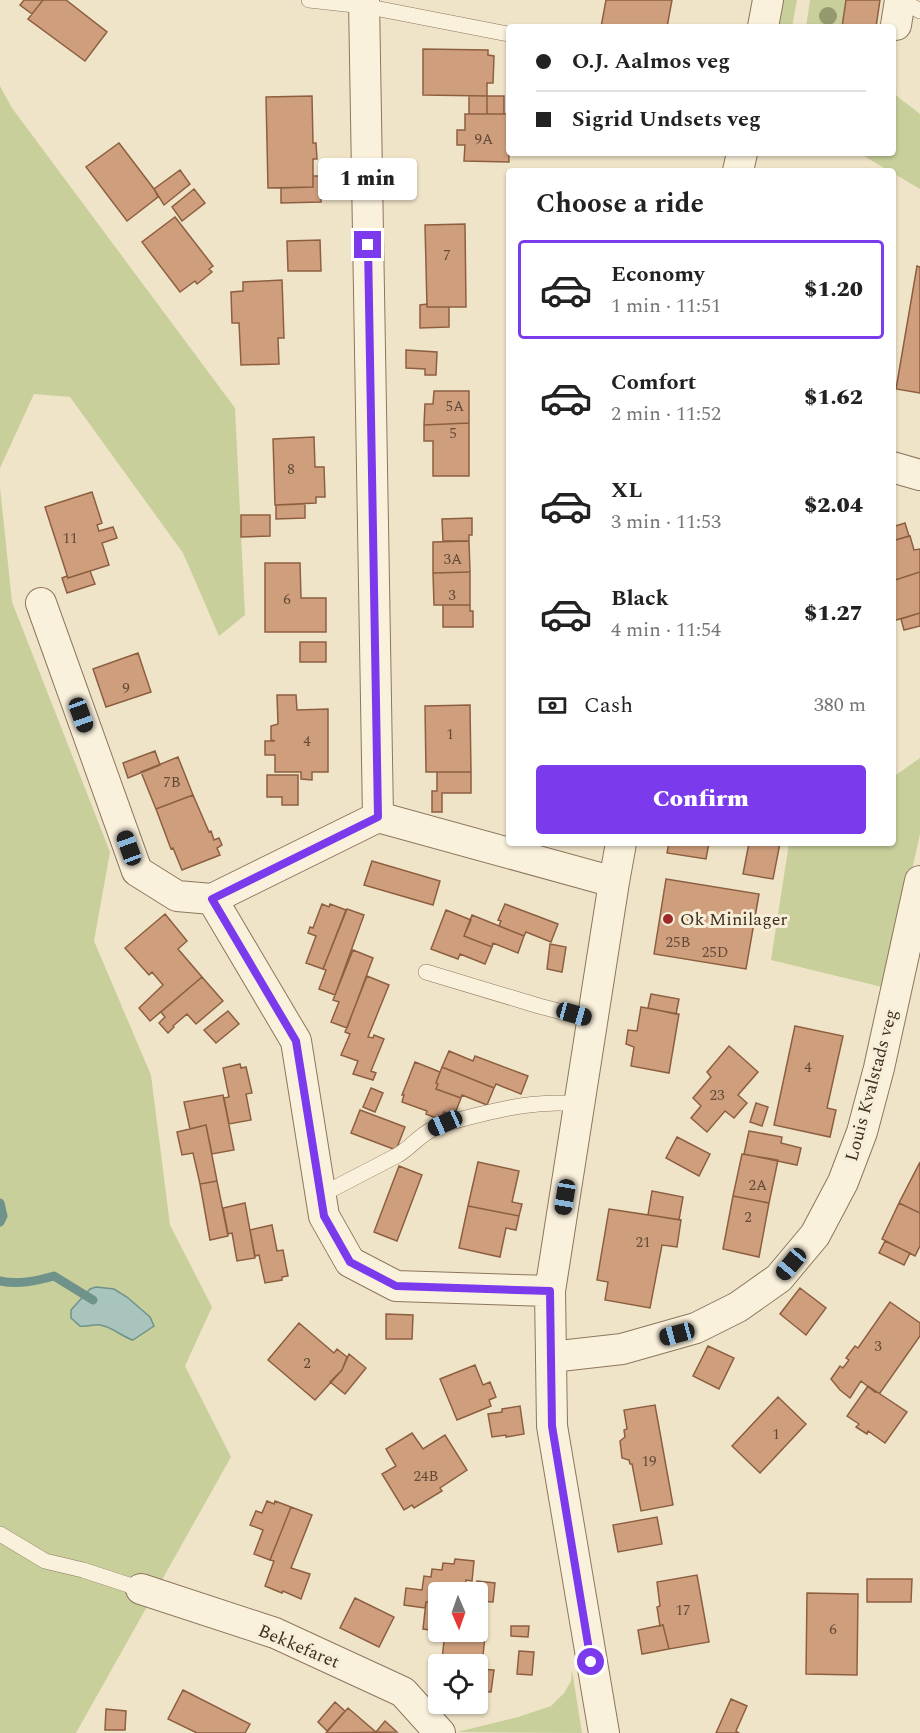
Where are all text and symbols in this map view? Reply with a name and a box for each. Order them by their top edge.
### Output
text: O.J. Aalmos veg [572,45,730,78]
text: Sigrid Undsets veg [572,103,761,136]
house number: 9A [475,128,493,151]
callout: 1 min [318,158,418,200]
text: 1 min [340,164,395,194]
text: Choose a ride [536,183,704,225]
route end [354,231,381,258]
house number: 7 [443,244,451,267]
text: Economy [611,258,704,291]
icon: car [539,263,593,317]
text: $1.20 [804,273,863,306]
text: 1 min · 11:51 [611,291,721,321]
text: Comfort [611,366,696,399]
icon: car [539,371,593,425]
text: $1.62 [804,381,863,414]
house number: 5A [446,395,464,418]
text: 2 min · 11:52 [611,399,721,429]
house number: 5 [449,422,457,445]
house number: 8 [287,458,295,481]
text: XL [611,474,642,507]
icon: car [539,479,593,533]
text: $2.04 [804,489,863,522]
text: 3 min · 11:53 [611,507,721,537]
house number: 11 [62,527,78,550]
house number: 3A [444,548,462,571]
text: Black [611,582,669,615]
house number: 3 [448,584,456,607]
icon: car [539,587,593,641]
house number: 6 [283,588,291,611]
text: $1.27 [804,597,863,630]
text: 4 min · 11:54 [611,615,721,645]
house number: 9 [122,677,130,700]
icon: cash [536,689,569,722]
text: Cash [584,689,633,722]
text: 380 m [814,690,866,720]
car [66,695,96,735]
house number: 1 [446,723,454,746]
house number: 4 [303,730,311,753]
button: Confirm [536,765,866,834]
house number: 7B [163,771,181,794]
car [114,828,144,868]
place label: Ok Minilager [680,906,788,933]
marker: Ok Minilager [661,912,675,926]
house number: 25B [666,931,691,954]
house number: 25D [702,941,728,964]
car [554,1000,594,1028]
street label: Louis Kvalstads veg [838,1006,905,1164]
house number: 4 [804,1056,812,1079]
house number: 23 [709,1084,725,1107]
car [425,1107,465,1139]
house number: 2A [749,1174,767,1197]
car [553,1178,577,1216]
house number: 2 [744,1206,752,1229]
house number: 21 [635,1231,651,1254]
car [773,1244,809,1284]
car [657,1321,697,1347]
house number: 3 [874,1335,882,1358]
house number: 2 [303,1352,311,1375]
house number: 1 [772,1423,780,1446]
house number: 19 [641,1450,657,1473]
house number: 24B [414,1465,439,1488]
north arrow [428,1582,488,1642]
map controls [428,1582,488,1714]
house number: 17 [675,1599,691,1622]
street label: Bekkefaret [254,1617,344,1676]
house number: 6 [829,1618,837,1641]
route start [577,1648,604,1675]
button: locate [428,1654,488,1714]

